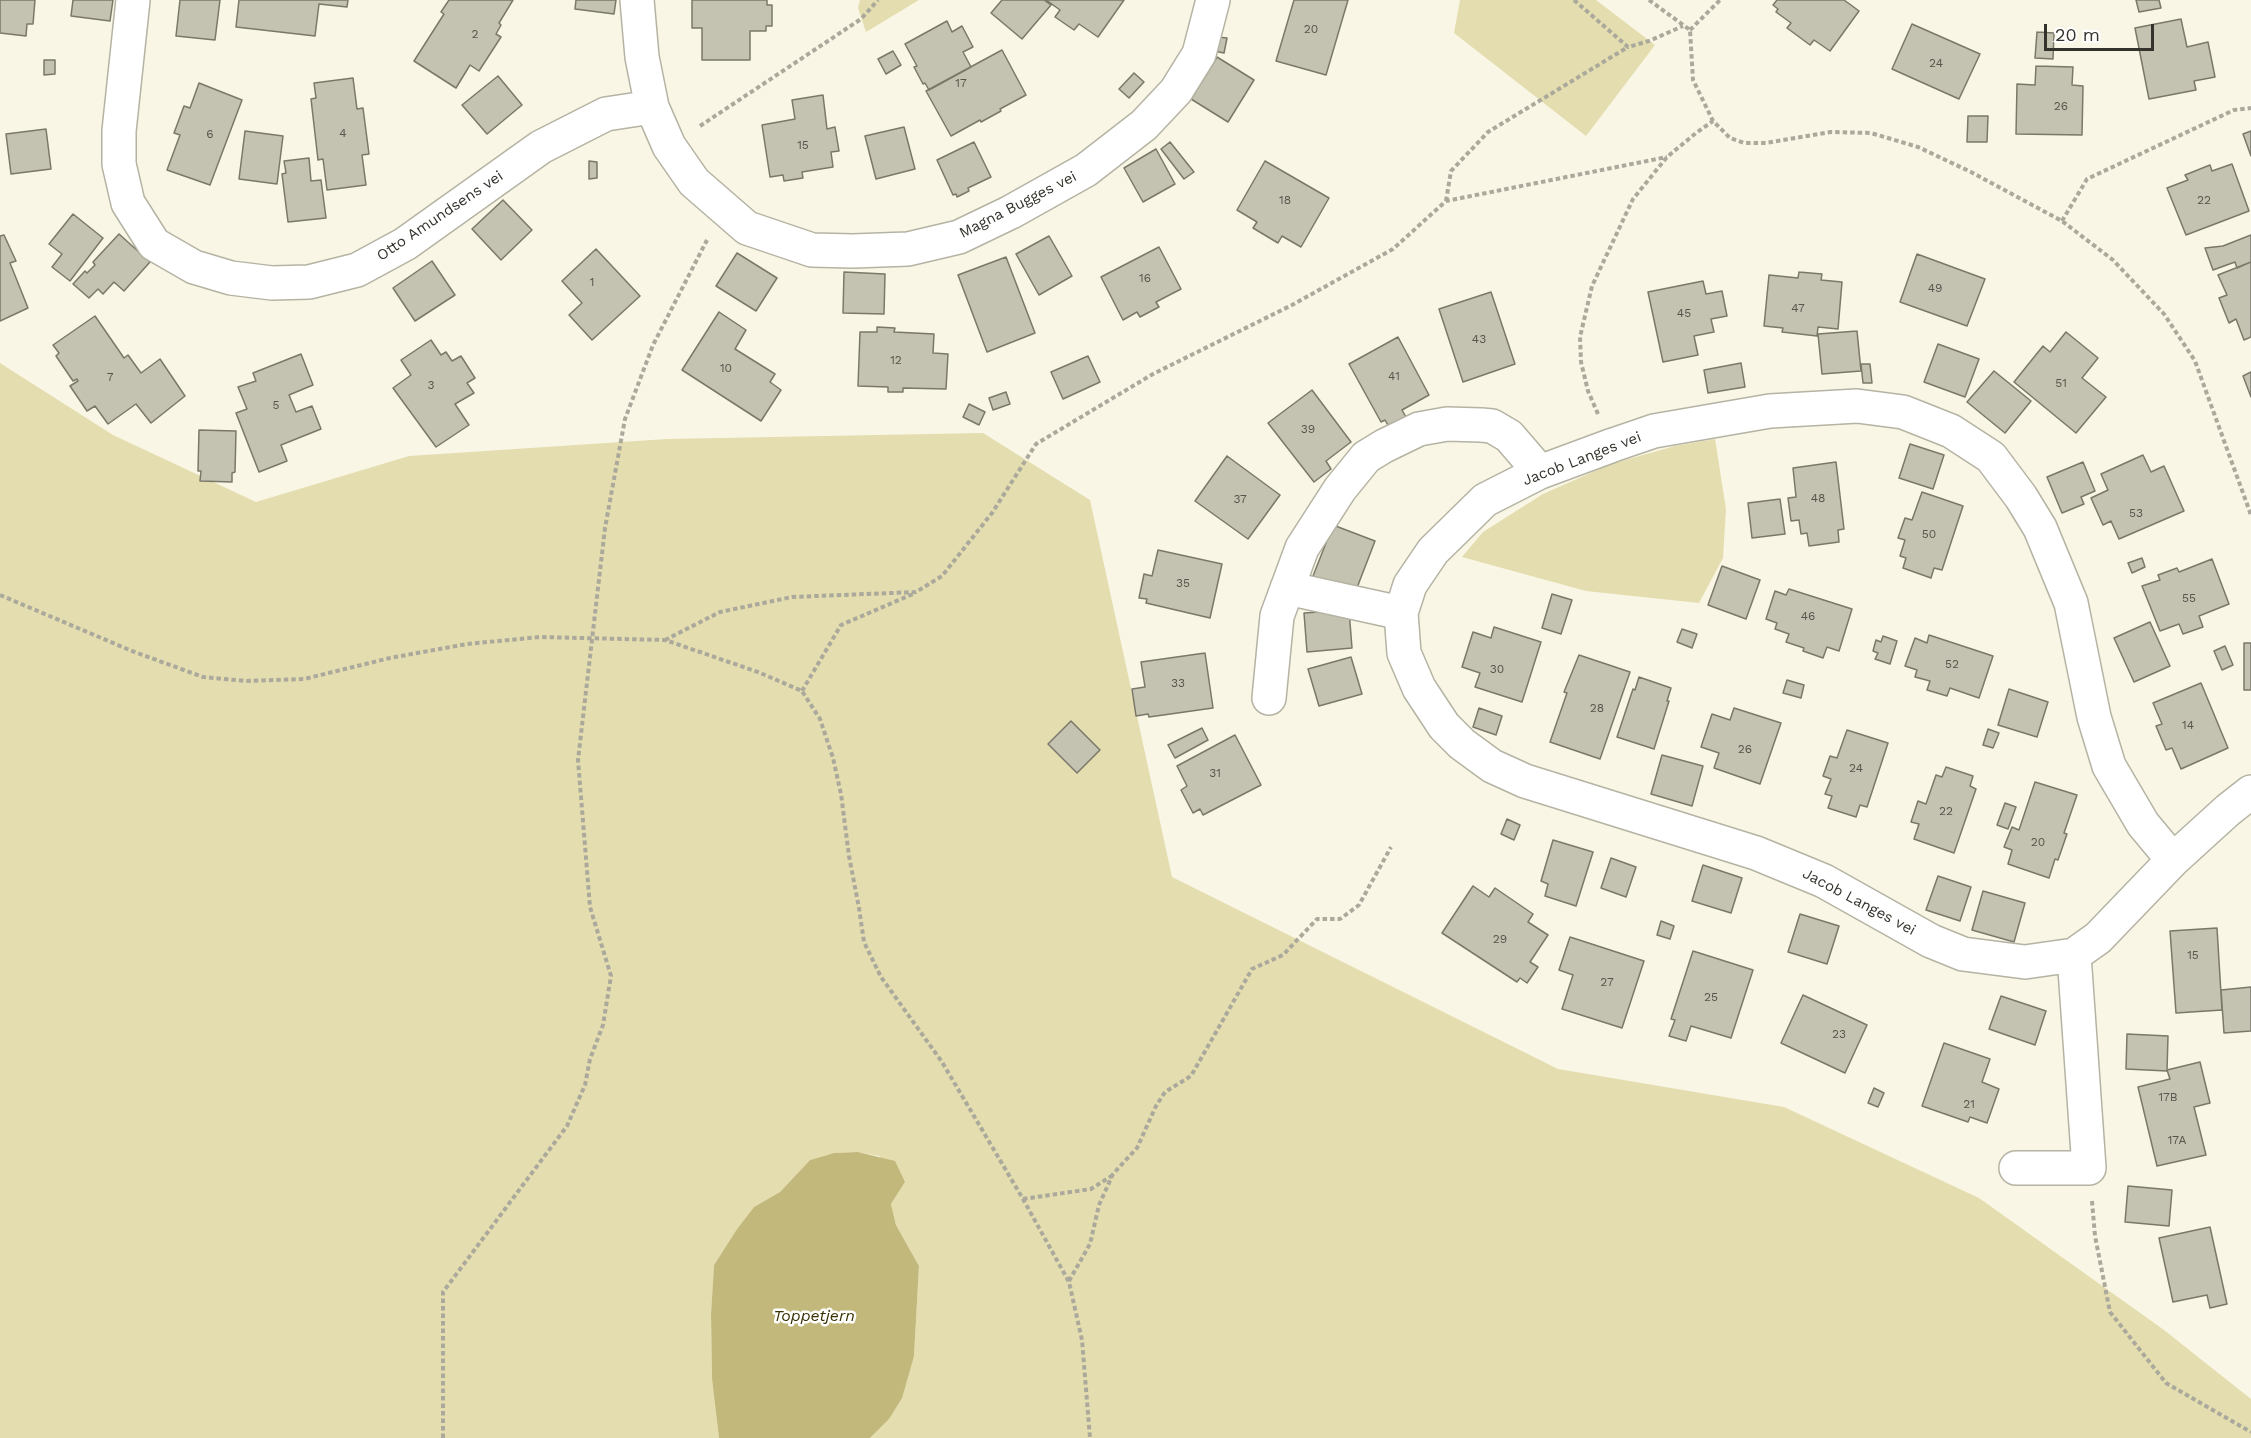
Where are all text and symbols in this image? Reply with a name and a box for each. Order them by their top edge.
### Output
scale bar [2047,12,2156,50]
house number: 20 [1304,22,1318,36]
text: 20 m [2055,24,2100,45]
house number: 2 [472,27,478,41]
house number: 24 [1929,56,1943,70]
house number: 17 [955,76,967,90]
house number: 26 [2054,99,2068,113]
house number: 4 [339,126,347,140]
house number: 6 [206,127,214,141]
house number: 15 [797,138,809,152]
street label: Otto Amundsens vei [373,167,507,265]
street label: Magna Bugges vei [956,168,1080,242]
house number: 18 [1279,193,1291,207]
house number: 22 [2197,193,2211,207]
house number: 16 [1139,271,1151,285]
house number: 1 [590,275,594,289]
house number: 49 [1928,281,1942,295]
house number: 47 [1791,301,1805,315]
house number: 45 [1677,306,1691,320]
house number: 43 [1472,332,1486,346]
house number: 12 [890,353,902,367]
house number: 10 [720,361,732,375]
house number: 41 [1388,369,1400,383]
house number: 7 [107,370,113,384]
house number: 51 [2055,376,2067,390]
house number: 3 [428,378,434,392]
house number: 5 [273,398,279,412]
house number: 39 [1301,422,1315,436]
street label: Jacob Langes vei [1520,428,1644,490]
house number: 48 [1811,491,1825,505]
house number: 37 [1233,492,1247,506]
house number: 53 [2129,506,2143,520]
house number: 50 [1922,527,1936,541]
house number: 35 [1176,576,1190,590]
house number: 55 [2182,591,2196,605]
house number: 46 [1801,609,1815,623]
house number: 52 [1945,657,1959,671]
house number: 30 [1490,662,1504,676]
house number: 33 [1171,676,1185,690]
house number: 28 [1590,701,1604,715]
house number: 14 [2182,718,2194,732]
house number: 26 [1738,742,1752,756]
house number: 24 [1849,761,1863,775]
house number: 31 [1209,766,1221,780]
house number: 22 [1939,804,1953,818]
house number: 20 [2031,835,2045,849]
street label: Jacob Langes vei [1799,865,1919,939]
house number: 29 [1493,932,1507,946]
house number: 15 [2187,948,2199,962]
house number: 27 [1600,975,1614,989]
house number: 25 [1704,990,1718,1004]
house number: 23 [1832,1027,1846,1041]
house number: 17B [2158,1090,2178,1104]
house number: 21 [1963,1097,1975,1111]
house number: 17A [2168,1133,2186,1147]
water label: Toppetjern [773,1306,855,1326]

